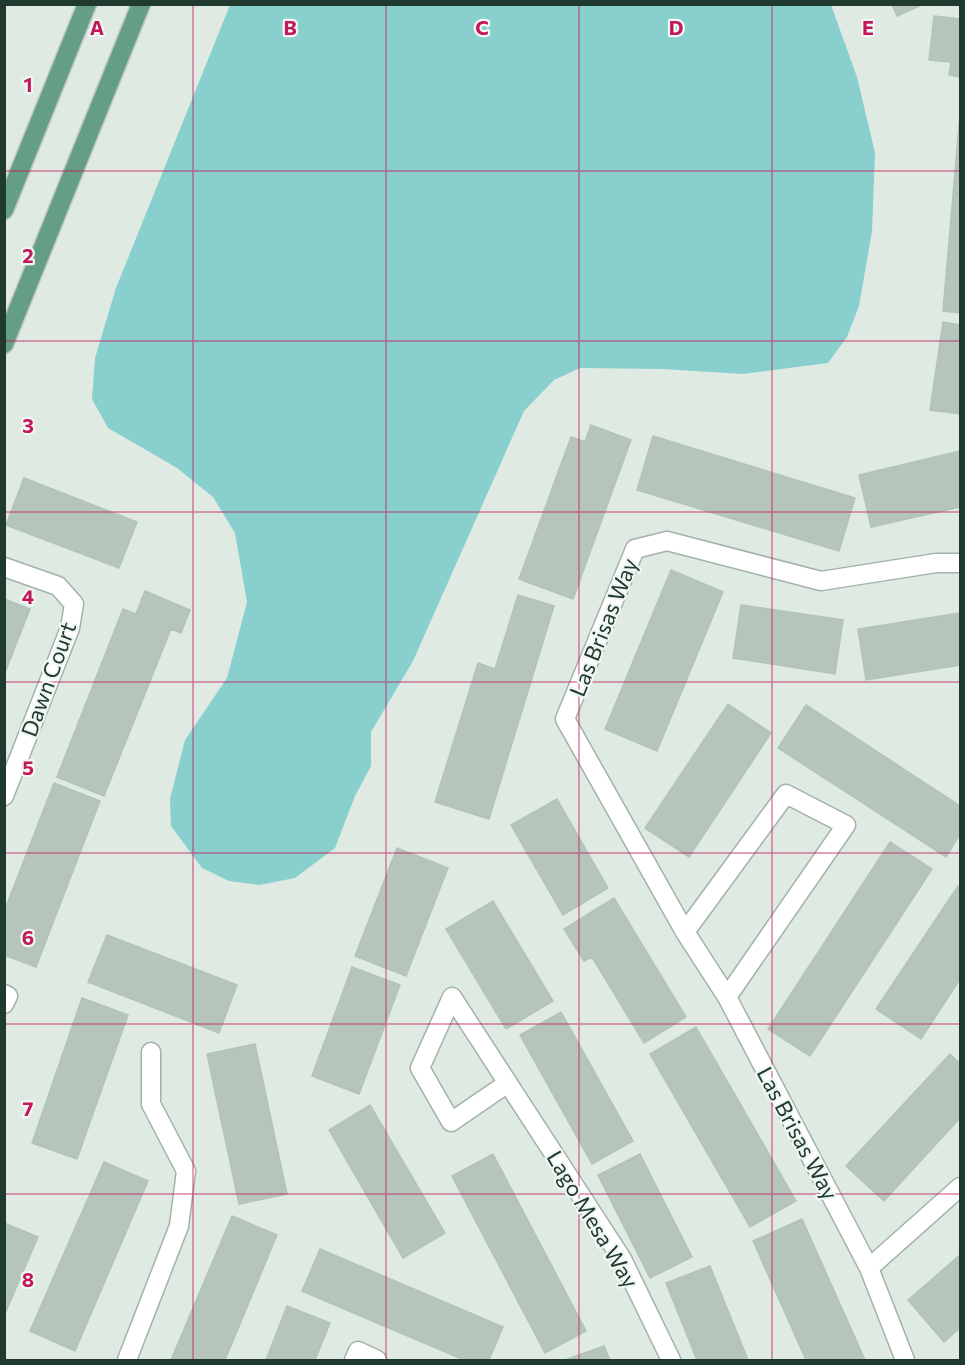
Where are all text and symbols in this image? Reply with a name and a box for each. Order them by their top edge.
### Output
text: A [90,15,104,39]
text: B [283,15,297,39]
text: C [475,15,489,39]
text: D [669,15,683,39]
text: E [862,15,874,39]
text: 1 [23,72,33,96]
text: 2 [22,243,34,267]
text: 3 [22,413,34,437]
street label: Las Brisas Way [563,554,643,700]
text: 4 [22,584,34,608]
street label: Dawn Court [15,618,81,740]
text: 5 [22,755,34,779]
text: 6 [22,925,34,949]
street label: Las Brisas Way [752,1062,844,1204]
text: 7 [23,1096,34,1120]
street label: Lago Mesa Way [541,1145,645,1293]
text: 8 [22,1267,34,1291]

